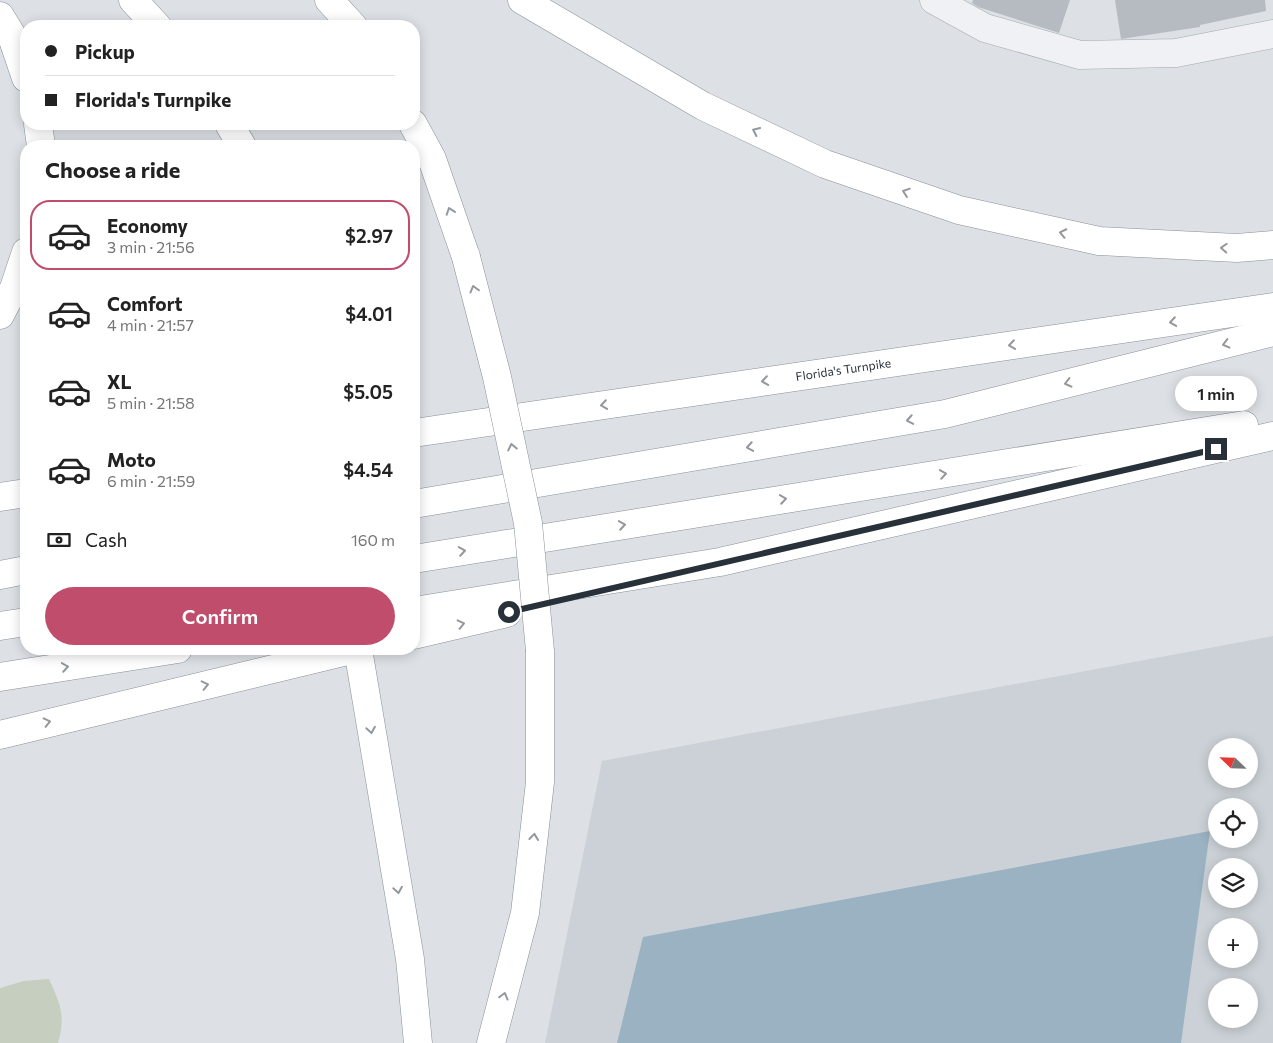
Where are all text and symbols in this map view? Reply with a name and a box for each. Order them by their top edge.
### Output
text: Pickup [75,40,135,63]
text: Florida's Turnpike [75,88,231,111]
one-way arrow [752,128,761,138]
text: Choose a ride [45,156,180,183]
one-way arrow [902,188,911,198]
one-way arrow [445,207,455,215]
icon: car [47,213,92,258]
text: Economy [107,214,188,237]
text: $2.97 [345,224,393,247]
one-way arrow [1059,228,1067,239]
text: 3 min · 21:56 [107,237,195,256]
one-way arrow [1220,242,1228,253]
one-way arrow [469,285,480,294]
icon: car [47,291,92,336]
text: Comfort [107,292,183,315]
text: $4.01 [345,302,393,325]
text: 4 min · 21:57 [107,315,194,334]
one-way arrow [1168,316,1176,327]
one-way arrow [1221,338,1230,349]
one-way arrow [1008,340,1016,350]
street label: Florida's Turnpike [795,355,892,383]
icon: car [47,369,92,414]
text: XL [107,370,132,393]
one-way arrow [760,376,769,386]
callout: 1 min [1175,376,1257,412]
one-way arrow [1063,377,1072,388]
text: $5.05 [343,380,393,403]
text: 1 min [1197,384,1235,403]
text: 5 min · 21:58 [107,393,195,412]
one-way arrow [599,399,607,410]
one-way arrow [905,414,914,424]
route end [1205,438,1227,460]
one-way arrow [745,442,754,452]
one-way arrow [507,443,518,452]
icon: car [47,447,92,492]
text: Moto [107,448,156,471]
text: $4.54 [343,458,393,481]
one-way arrow [939,469,948,479]
text: 6 min · 21:59 [107,471,195,490]
one-way arrow [778,495,787,505]
one-way arrow [618,521,627,531]
icon: cash [45,526,73,554]
text: Cash [85,528,127,551]
text: 160 m [351,530,395,549]
one-way arrow [458,547,466,557]
button: Confirm [45,587,395,645]
route start [498,601,520,623]
one-way arrow [457,619,466,630]
one-way arrow [61,662,70,672]
one-way arrow [201,680,210,691]
one-way arrow [43,717,52,728]
one-way arrow [366,725,376,734]
north arrow [1208,738,1258,788]
map controls [1208,738,1258,1028]
button: locate [1208,798,1258,848]
one-way arrow [528,832,539,840]
button: layers [1208,858,1258,908]
one-way arrow [393,885,403,894]
button: + [1208,918,1258,968]
button: − [1208,978,1258,1028]
one-way arrow [498,992,508,1000]

